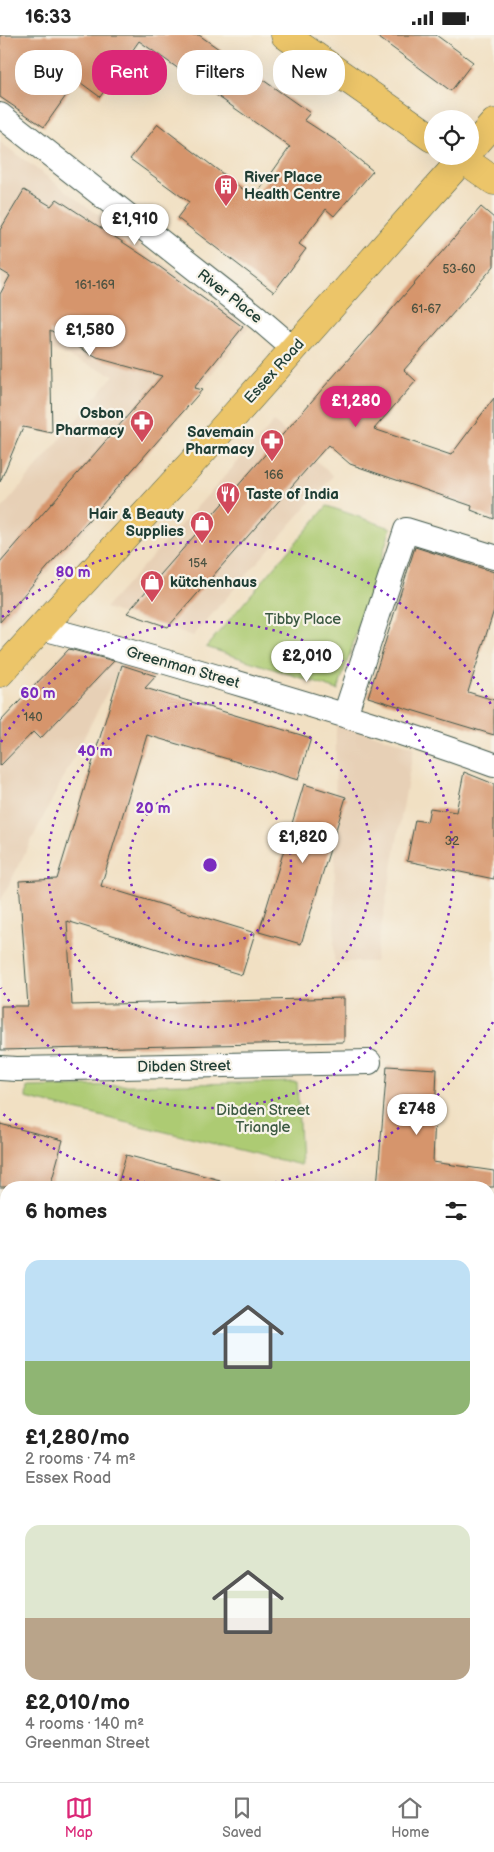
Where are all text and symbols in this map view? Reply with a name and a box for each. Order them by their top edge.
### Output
text: 16:33 [25,6,71,29]
chip: Buy [15,50,82,95]
chip: Rent [92,50,167,95]
chip: Filters [177,50,263,95]
chip: New [273,50,345,95]
map controls [424,110,479,165]
button: locate [424,110,479,165]
place label: River Place Health Centre [244,168,341,204]
building icon: River Place Health Centre [213,173,239,207]
pin: £1,910 [94,203,176,246]
text: £1,910 [112,210,158,229]
house number: 53-60 [442,262,476,277]
street label: River Place [193,265,266,328]
house number: 161-169 [75,278,115,293]
house number: 61-67 [411,302,441,317]
pin: £1,580 [49,315,131,357]
text: £1,580 [65,321,115,340]
street label: Essex Road [240,335,308,408]
pin: £1,280 [315,385,397,428]
text: £1,280 [331,392,381,411]
place label: Osbon Pharmacy [55,404,124,440]
pharmacy icon: Osbon Pharmacy [129,409,155,443]
place label: Savemain Pharmacy [185,423,254,459]
pharmacy icon: Savemain Pharmacy [259,428,285,462]
house number: 166 [264,468,284,483]
restaurant icon: Taste of India [215,481,241,515]
place label: Taste of India [246,485,339,504]
place label: Hair & Beauty Supplies [88,505,184,541]
shop icon: Hair & Beauty Supplies [189,510,215,544]
house number: 154 [189,556,208,571]
text: 80 m [55,563,91,582]
shop icon: kütchenhaus [139,569,165,603]
place label: kütchenhaus [170,573,257,592]
park label: Tibby Place [265,610,341,629]
pin: £2,010 [266,641,348,683]
street label: Greenman Street [124,642,242,693]
text: £2,010 [282,647,332,666]
text: 60 m [20,684,56,703]
house number: 140 [23,710,43,725]
text: 40 m [77,742,113,761]
text: 20 m [136,799,171,818]
pin: £1,820 [262,821,344,864]
text: £1,820 [278,828,328,847]
house number: 32 [445,834,459,849]
centre of rings [201,856,219,874]
street label: Dibden Street [137,1056,231,1077]
pin: £748 [387,1093,447,1136]
text: £748 [398,1100,436,1119]
park label: Dibden Street Triangle [216,1101,310,1137]
icon: filters [442,1197,470,1225]
text: 6 homes [25,1199,107,1224]
icon: home [203,1292,293,1382]
text: £1,280/mo [25,1425,130,1450]
text: 2 rooms · 74 m² [25,1450,136,1469]
text: Essex Road [25,1469,111,1488]
icon: home [203,1557,293,1647]
text: £2,010/mo [25,1690,130,1715]
text: 4 rooms · 140 m² [25,1715,144,1734]
text: Greenman Street [25,1734,150,1753]
tab: Map [65,1794,93,1841]
tab: Saved [222,1794,262,1841]
tab: Home [391,1794,429,1841]

